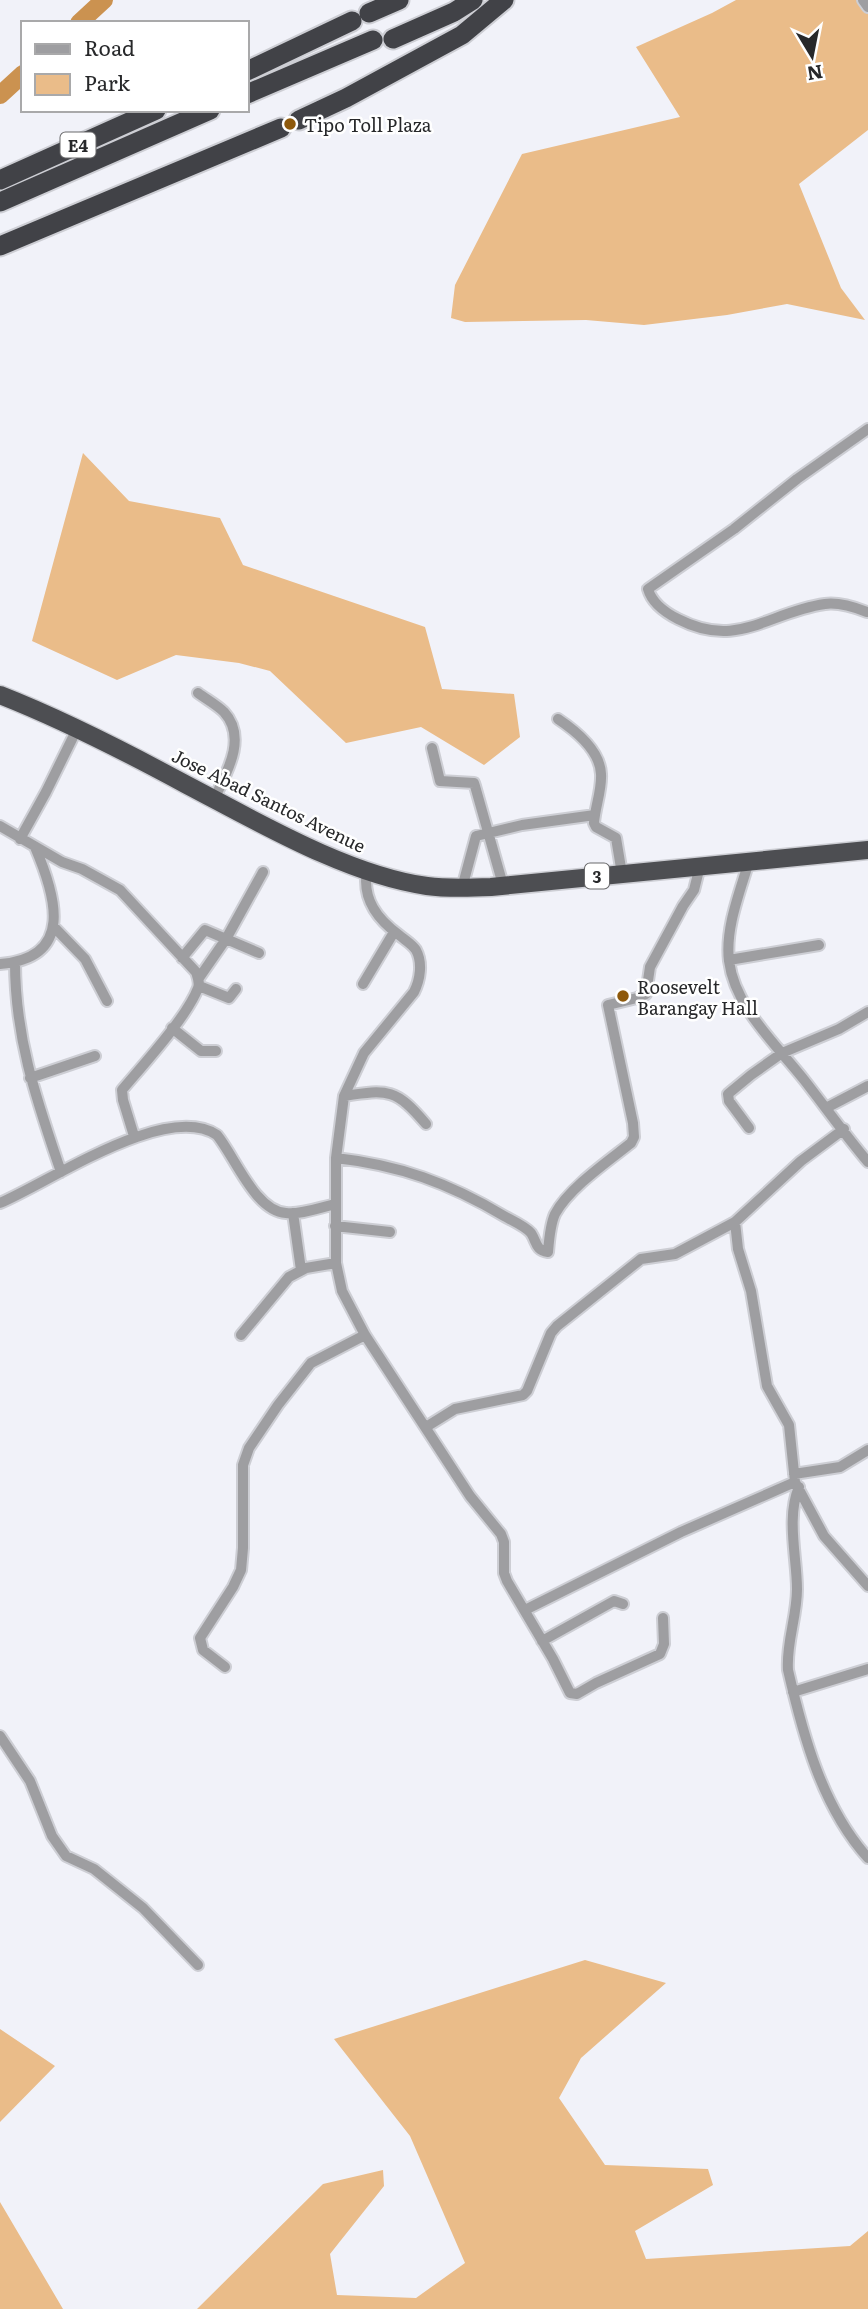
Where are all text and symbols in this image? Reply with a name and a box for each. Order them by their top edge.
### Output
legend [21,21,248,112]
north arrow [777,21,847,91]
text: Road [84,31,135,62]
text: N [805,59,825,89]
text: Park [84,66,130,97]
place label: Tipo Toll Plaza [304,111,432,138]
marker: Tipo Toll Plaza [282,116,298,132]
road number: E4 [60,132,96,158]
street label: Jose Abad Santos Avenue [168,741,370,859]
road number: 3 [585,863,609,888]
place label: Roosevelt Barangay Hall [637,973,758,1021]
marker: Roosevelt Barangay Hall [615,988,631,1004]

